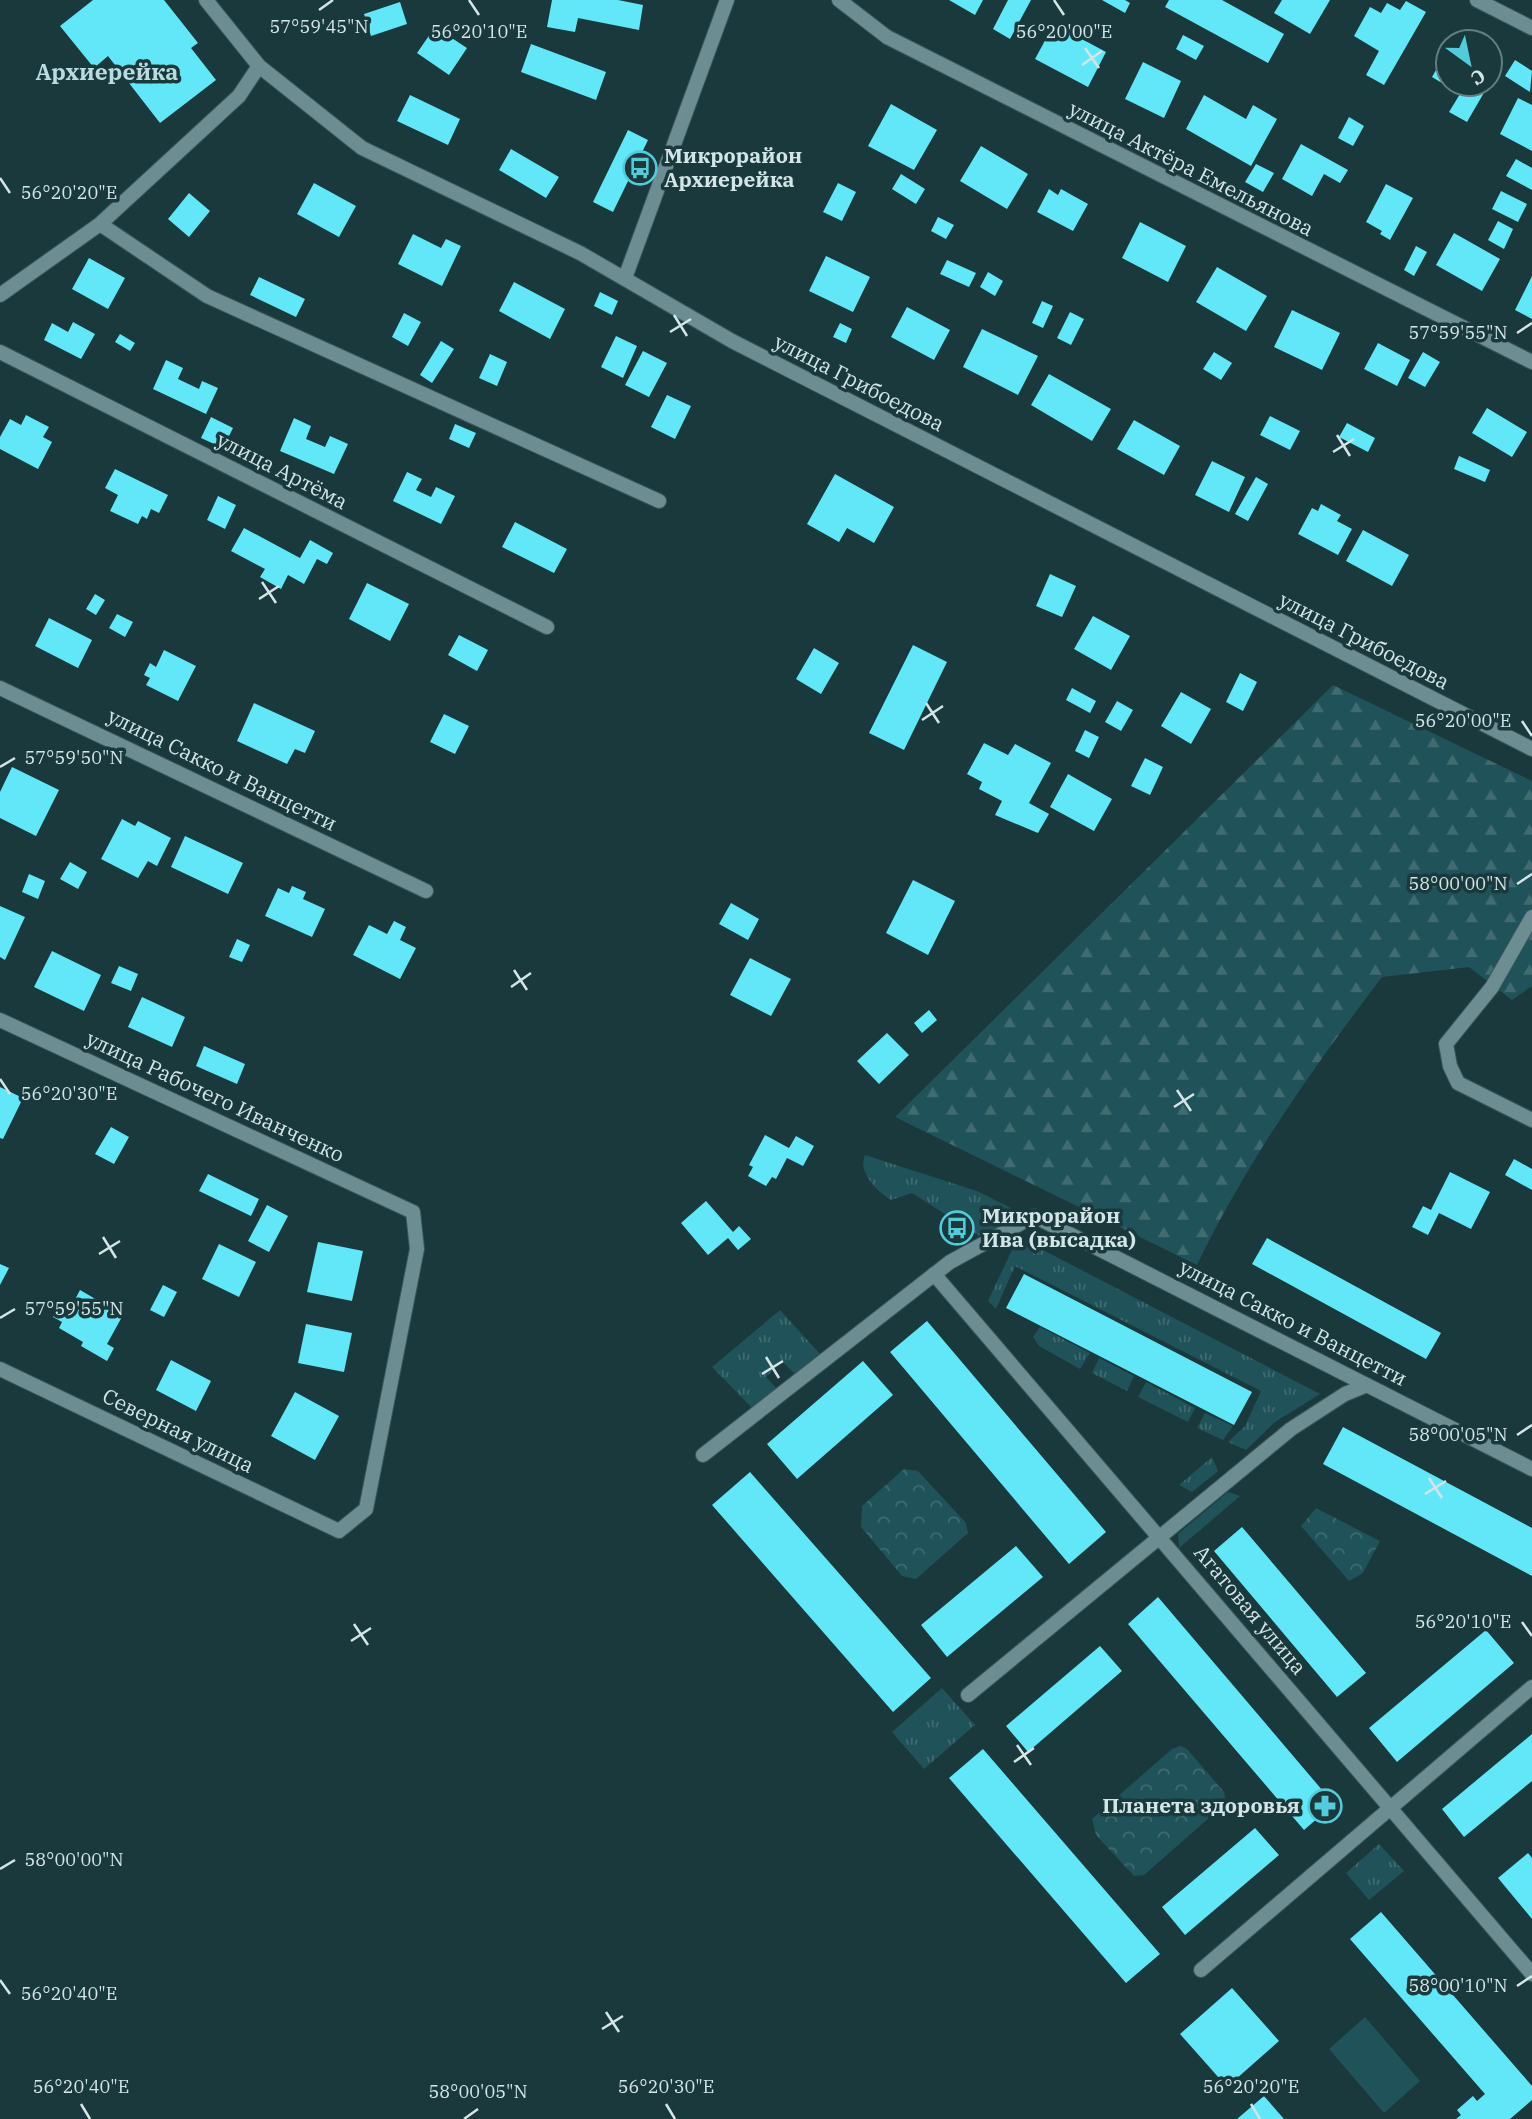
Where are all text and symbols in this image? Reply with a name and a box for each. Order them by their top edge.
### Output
text: 57°59'45"N [270,15,369,38]
text: 56°20'10"E [431,20,527,43]
text: 56°20'00"E [1016,20,1112,43]
north arrow [1434,28,1504,98]
district label: Архиерейка [36,56,178,86]
text: С [1466,64,1490,91]
street label: улица Актёра Емельянова [1064,94,1319,242]
place label: Микрорайон Архиерейка [664,141,802,193]
bus stop icon: Микрорайон Архиерейка [621,149,659,187]
text: 56°20'20"E [21,181,117,204]
text: 57°59'55"N [1409,321,1508,344]
street label: улица Грибоедова [769,327,949,437]
street label: улица Артёма [212,425,353,515]
street label: улица Грибоедова [1274,585,1454,695]
street label: улица Сакко и Ванцетти [103,701,342,837]
text: 56°20'00"E [1415,709,1511,732]
text: 57°59'50"N [25,746,124,769]
text: 58°00'00"N [1409,872,1508,895]
street label: улица Рабочего Иванченко [82,1024,349,1168]
text: 56°20'30"E [21,1082,117,1105]
place label: Микрорайон Ива (высадка) [982,1201,1136,1253]
bus stop icon: Микрорайон Ива (высадка) [938,1209,976,1247]
street label: улица Сакко и Ванцетти [1175,1252,1412,1392]
text: 57°59'55"N [25,1297,124,1320]
street label: Северная улица [98,1381,259,1479]
text: 58°00'05"N [1409,1423,1508,1446]
street label: Агатовая улица [1188,1539,1313,1680]
text: 56°20'10"E [1415,1610,1511,1633]
pharmacy icon: Планета здоровья [1306,1787,1344,1825]
place label: Планета здоровья [1102,1791,1300,1819]
text: 58°00'00"N [25,1848,124,1871]
text: 58°00'10"N [1409,1974,1508,1997]
text: 56°20'40"E [21,1982,117,2005]
text: 56°20'40"E [33,2075,129,2098]
text: 56°20'30"E [618,2075,714,2098]
text: 56°20'20"E [1203,2075,1299,2098]
text: 58°00'05"N [429,2080,528,2103]

